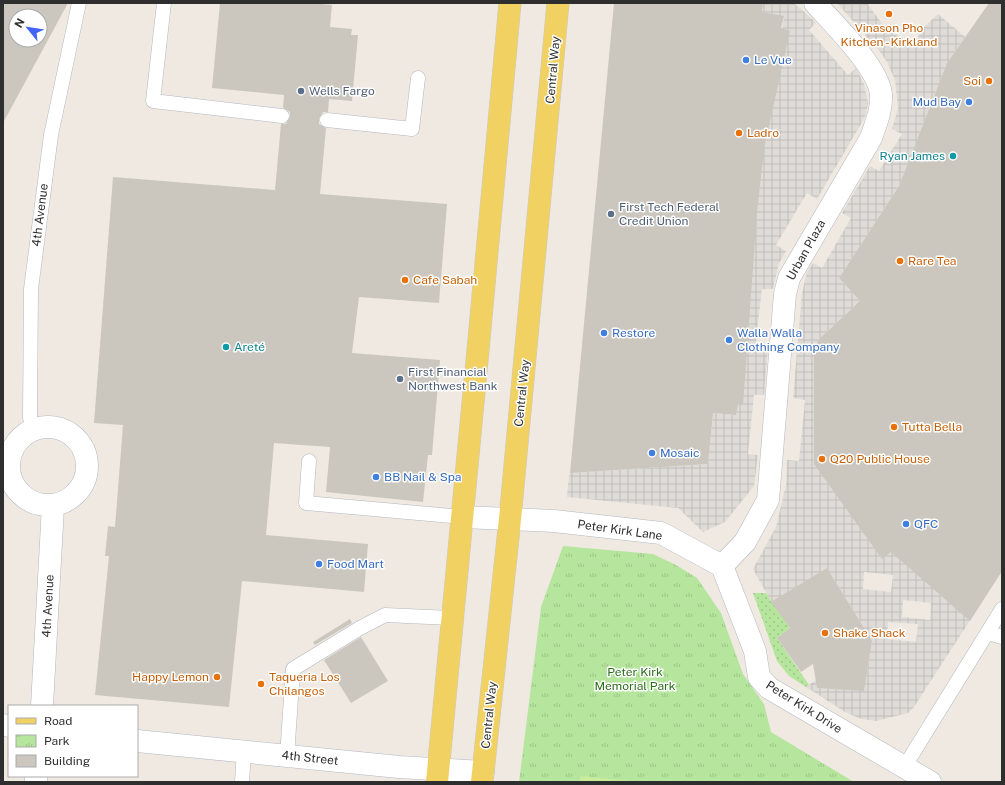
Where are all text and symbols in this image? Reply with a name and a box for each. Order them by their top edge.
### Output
north arrow [8,8,48,48]
marker: Vinason Pho Kitchen - Kirkland [884,9,894,19]
text: N [12,16,27,30]
place label: Vinason Pho Kitchen - Kirkland [841,21,937,49]
street label: Central Way [543,35,563,104]
place label: Le Vue [754,53,792,67]
marker: Le Vue [741,55,751,65]
place label: Soi [963,74,981,88]
marker: Soi [984,76,994,86]
place label: Wells Fargo [309,84,375,98]
marker: Wells Fargo [296,86,306,96]
place label: Mud Bay [912,95,962,109]
marker: Mud Bay [964,97,974,107]
place label: Ladro [747,126,779,140]
marker: Ladro [734,128,744,138]
place label: Ryan James [880,149,945,163]
marker: Ryan James [948,151,958,161]
street label: 4th Avenue [29,183,51,247]
place label: First Tech Federal Credit Union [619,200,720,228]
marker: First Tech Federal Credit Union [606,209,616,219]
street label: Urban Plaza [784,217,828,283]
place label: Rare Tea [908,254,957,268]
marker: Rare Tea [895,256,905,266]
place label: Cafe Sabah [413,273,477,287]
marker: Cafe Sabah [400,275,410,285]
place label: Restore [612,326,655,340]
place label: Walla Walla Clothing Company [737,326,840,354]
marker: Restore [599,328,609,338]
marker: Walla Walla Clothing Company [724,335,734,345]
place label: Areté [234,340,265,354]
marker: Areté [221,342,231,352]
street label: Central Way [512,358,533,427]
place label: First Financial Northwest Bank [408,365,498,393]
marker: First Financial Northwest Bank [395,374,405,384]
place label: Tutta Bella [902,420,962,434]
marker: Tutta Bella [889,422,899,432]
place label: Mosaic [660,446,700,460]
marker: Mosaic [647,448,657,458]
place label: Q20 Public House [830,452,930,466]
marker: Q20 Public House [817,454,827,464]
place label: BB Nail & Spa [384,470,462,484]
marker: BB Nail & Spa [371,472,381,482]
street label: Peter Kirk Lane [577,517,664,543]
place label: QFC [914,517,938,531]
marker: QFC [901,519,911,529]
place label: Food Mart [327,557,384,571]
marker: Food Mart [314,559,324,569]
street label: 4th Avenue [39,574,57,638]
place label: Shake Shack [833,626,906,640]
marker: Shake Shack [820,628,830,638]
park label: Peter Kirk Memorial Park [595,665,676,693]
place label: Happy Lemon [132,670,209,684]
place label: Taqueria Los Chilangos [269,670,340,698]
marker: Happy Lemon [212,672,222,682]
street label: Peter Kirk Drive [763,678,845,736]
marker: Taqueria Los Chilangos [256,679,266,689]
street label: Central Way [479,680,500,749]
legend [8,705,138,777]
text: Road [44,714,72,728]
text: Park [44,734,70,748]
street label: 4th Street [281,748,339,768]
text: Building [44,754,90,768]

